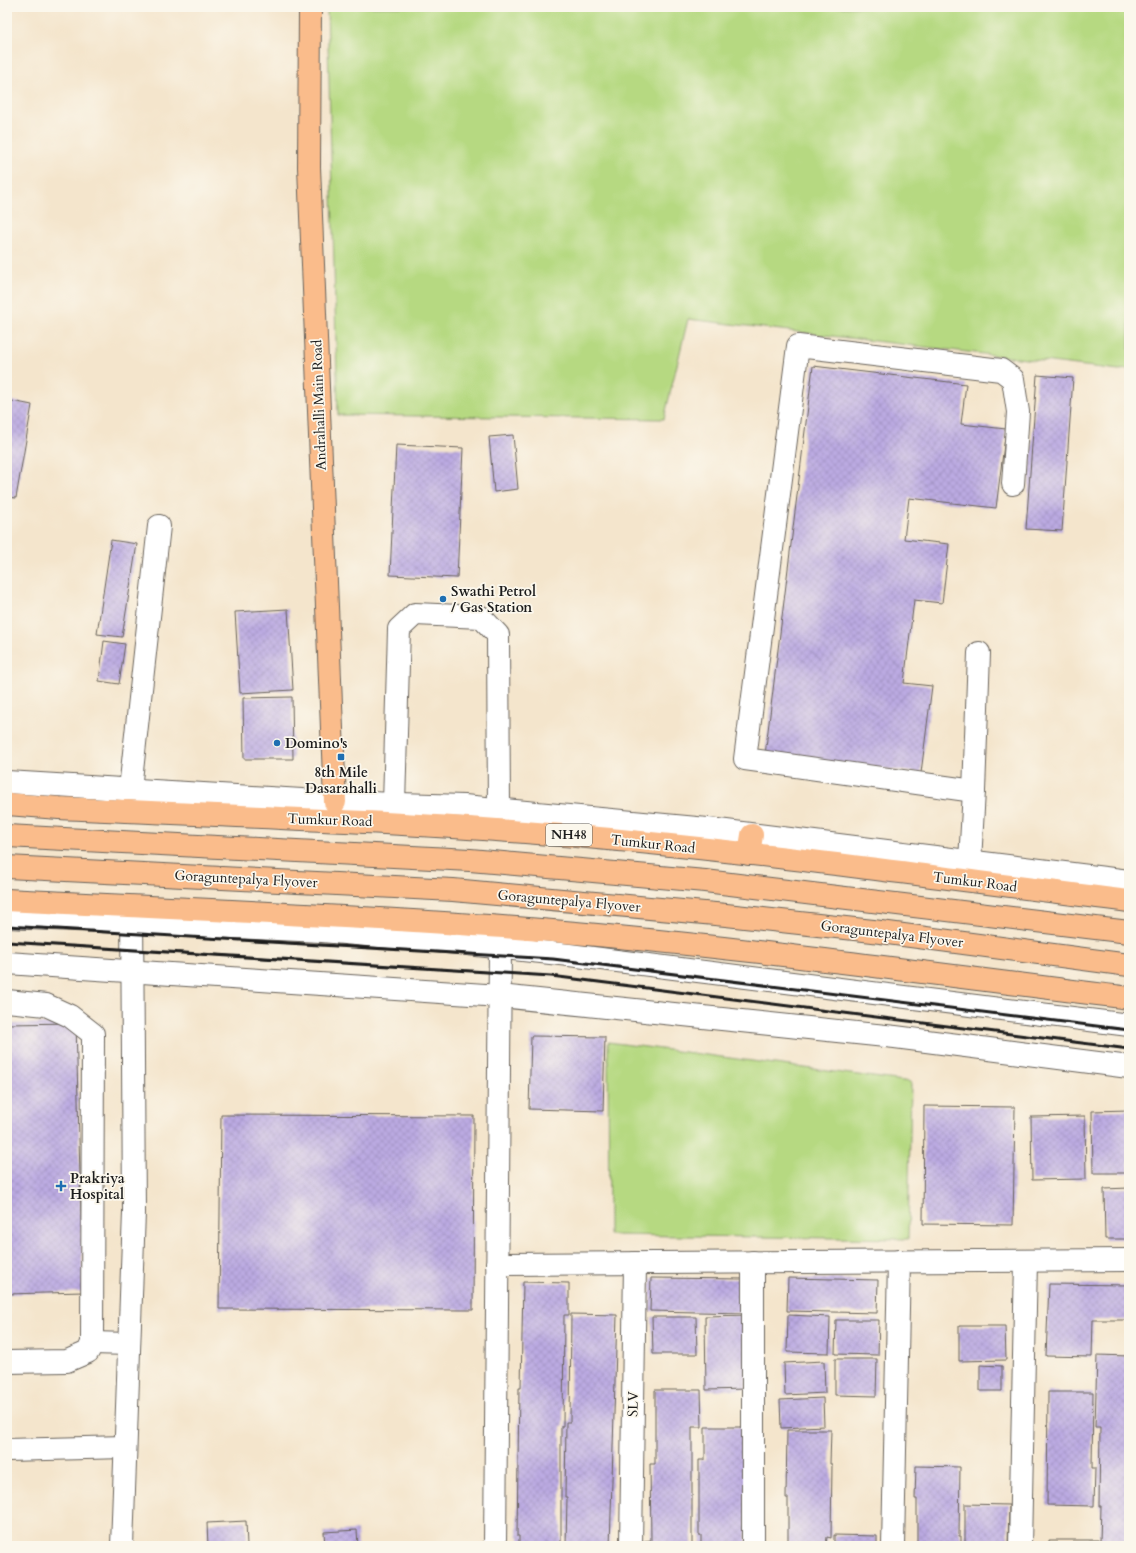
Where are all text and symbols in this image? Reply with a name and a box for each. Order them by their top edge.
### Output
street label: Andrahalli Main Road [307,339,331,471]
place label: Swathi Petrol / Gas Station [451,582,536,617]
marker: Swathi Petrol / Gas Station [438,594,448,604]
place label: Domino's [285,734,348,753]
marker: Domino's [272,738,282,748]
marker: 8th Mile Dasarahalli [336,752,346,762]
place label: 8th Mile Dasarahalli [305,763,378,798]
street label: Tumkur Road [287,809,373,831]
road number: NH48 [546,824,592,846]
street label: Tumkur Road [610,830,697,858]
street label: Goraguntepalya Flyover [174,866,319,892]
street label: Tumkur Road [932,867,1019,897]
street label: Goraguntepalya Flyover [497,885,642,917]
street label: Goraguntepalya Flyover [820,916,965,952]
place label: Prakriya Hospital [70,1169,125,1204]
marker: Prakriya Hospital [55,1180,67,1192]
street label: SLV [623,1390,643,1417]

